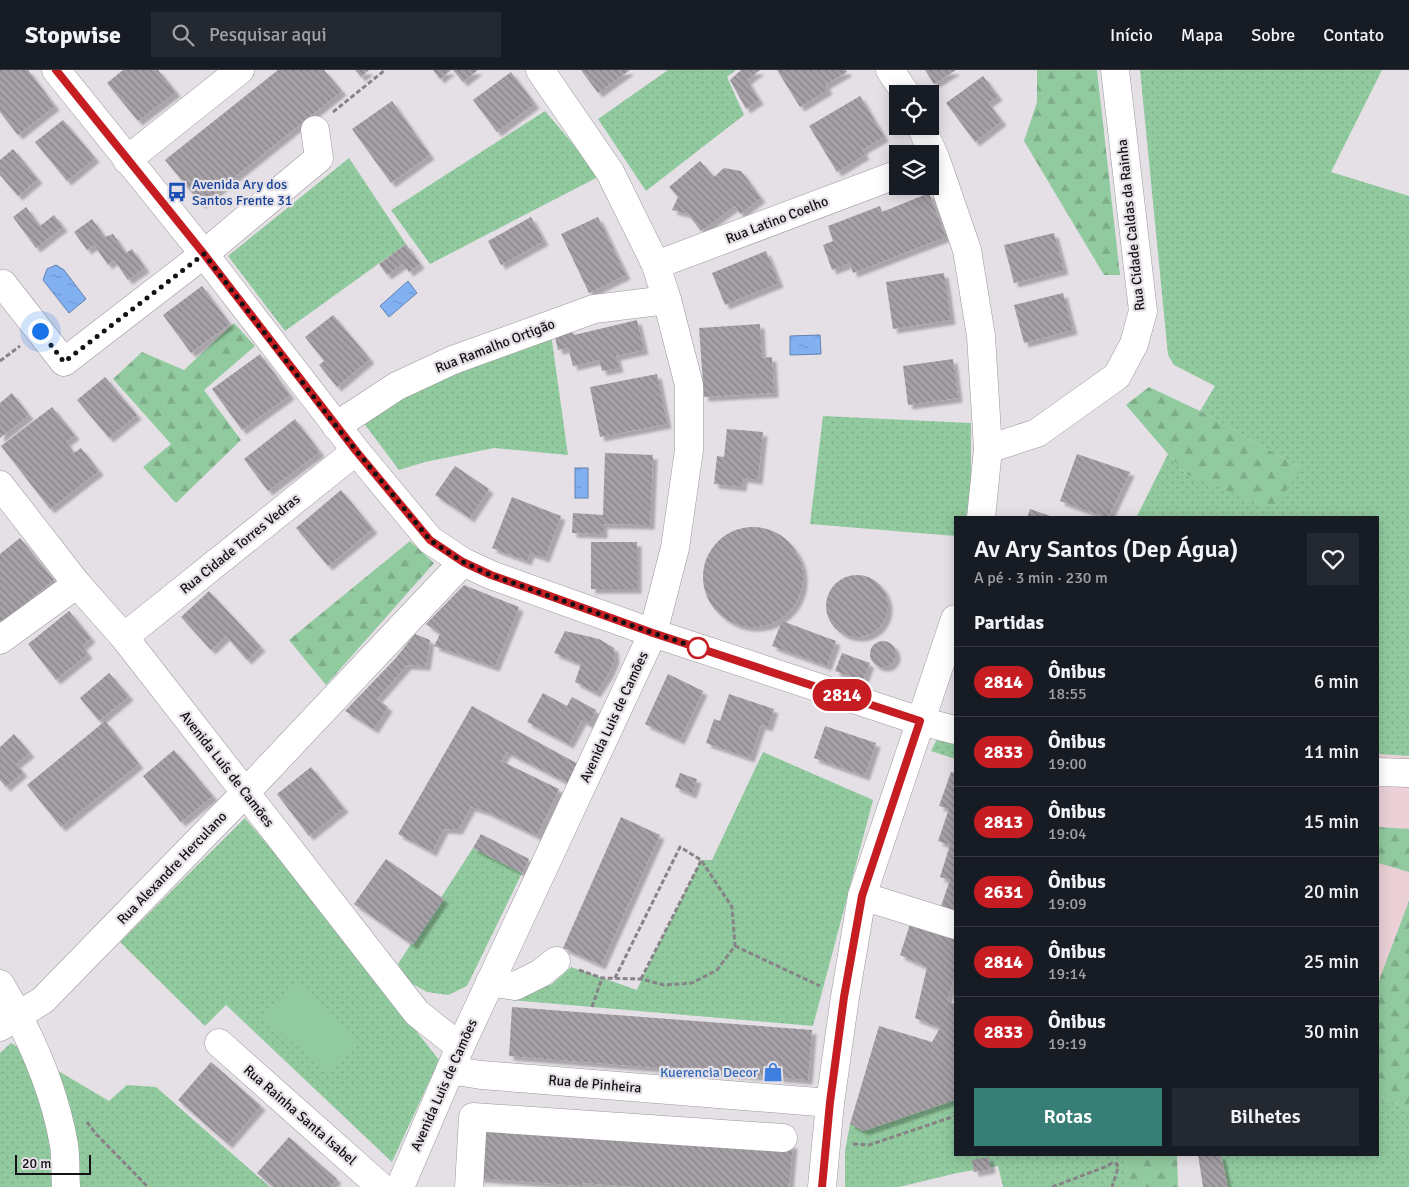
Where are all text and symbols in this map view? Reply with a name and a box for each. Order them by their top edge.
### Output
search box [151,12,501,57]
text: Stopwise [25,20,121,50]
icon: search [169,21,197,49]
text: Pesquisar aqui [209,23,327,47]
text: Início [1110,24,1153,46]
text: Mapa [1181,24,1223,46]
text: Sobre [1251,24,1295,46]
text: Contato [1323,24,1384,46]
map controls [889,85,939,195]
button: locate [889,85,939,135]
street label: Rua Cidade Caldas da Rainha [1114,138,1148,312]
button: layers [889,145,939,195]
place label: Avenida Ary dos Santos Frente 31 [192,176,292,209]
bus stop icon: Avenida Ary dos Santos Frente 31 [166,181,188,203]
street label: Rua Latino Coelho [723,193,831,247]
street label: Rua Ramalho Ortigão [433,315,557,377]
your location [28,319,53,344]
street label: Rua Cidade Torres Vedras [177,490,303,598]
button: heart [1307,533,1359,585]
text: Av Ary Santos (Dep Água) [974,534,1238,564]
text: A pé · 3 min · 230 m [974,568,1108,588]
text: Partidas [974,611,1044,635]
unlabelled marker [687,637,709,659]
street label: Avenida Luis de Camões [576,649,652,785]
text: Ônibus [1048,660,1106,684]
text: 6 min [1314,670,1359,694]
text: 2814 [984,671,1023,693]
line badge: 2814 [807,679,877,711]
text: 2814 [823,684,861,706]
text: 18:55 [1048,684,1087,704]
street label: Avenida Luís de Camões [176,708,278,830]
text: Ônibus [1048,730,1106,754]
text: 11 min [1304,740,1359,764]
text: 2833 [984,741,1023,763]
text: 19:00 [1048,754,1087,774]
text: Ônibus [1048,800,1106,824]
street label: Rua Alexandre Herculano [114,808,230,928]
text: 15 min [1304,810,1359,834]
text: 2813 [984,811,1023,833]
text: 19:04 [1048,824,1087,844]
text: Ônibus [1048,870,1106,894]
text: 20 min [1304,880,1359,904]
text: 2631 [984,881,1023,903]
text: 19:09 [1048,894,1087,914]
text: Ônibus [1048,940,1106,964]
text: 25 min [1304,950,1359,974]
text: 2814 [984,951,1023,973]
text: 19:14 [1048,964,1087,984]
text: Ônibus [1048,1010,1106,1034]
street label: Avenida Luis de Camões [407,1016,481,1154]
text: 30 min [1304,1020,1359,1044]
text: 2833 [984,1021,1023,1043]
text: 19:19 [1048,1034,1087,1054]
street label: Rua Rainha Santa Isabel [240,1061,360,1169]
shop icon: Kuerencia Decor [762,1061,784,1083]
place label: Kuerencia Decor [660,1064,759,1081]
street label: Rua de Pinheira [548,1071,642,1097]
button: Rotas [974,1088,1162,1146]
button: Bilhetes [1172,1088,1359,1146]
scale bar [15,1152,91,1175]
text: 20 m [22,1155,51,1172]

